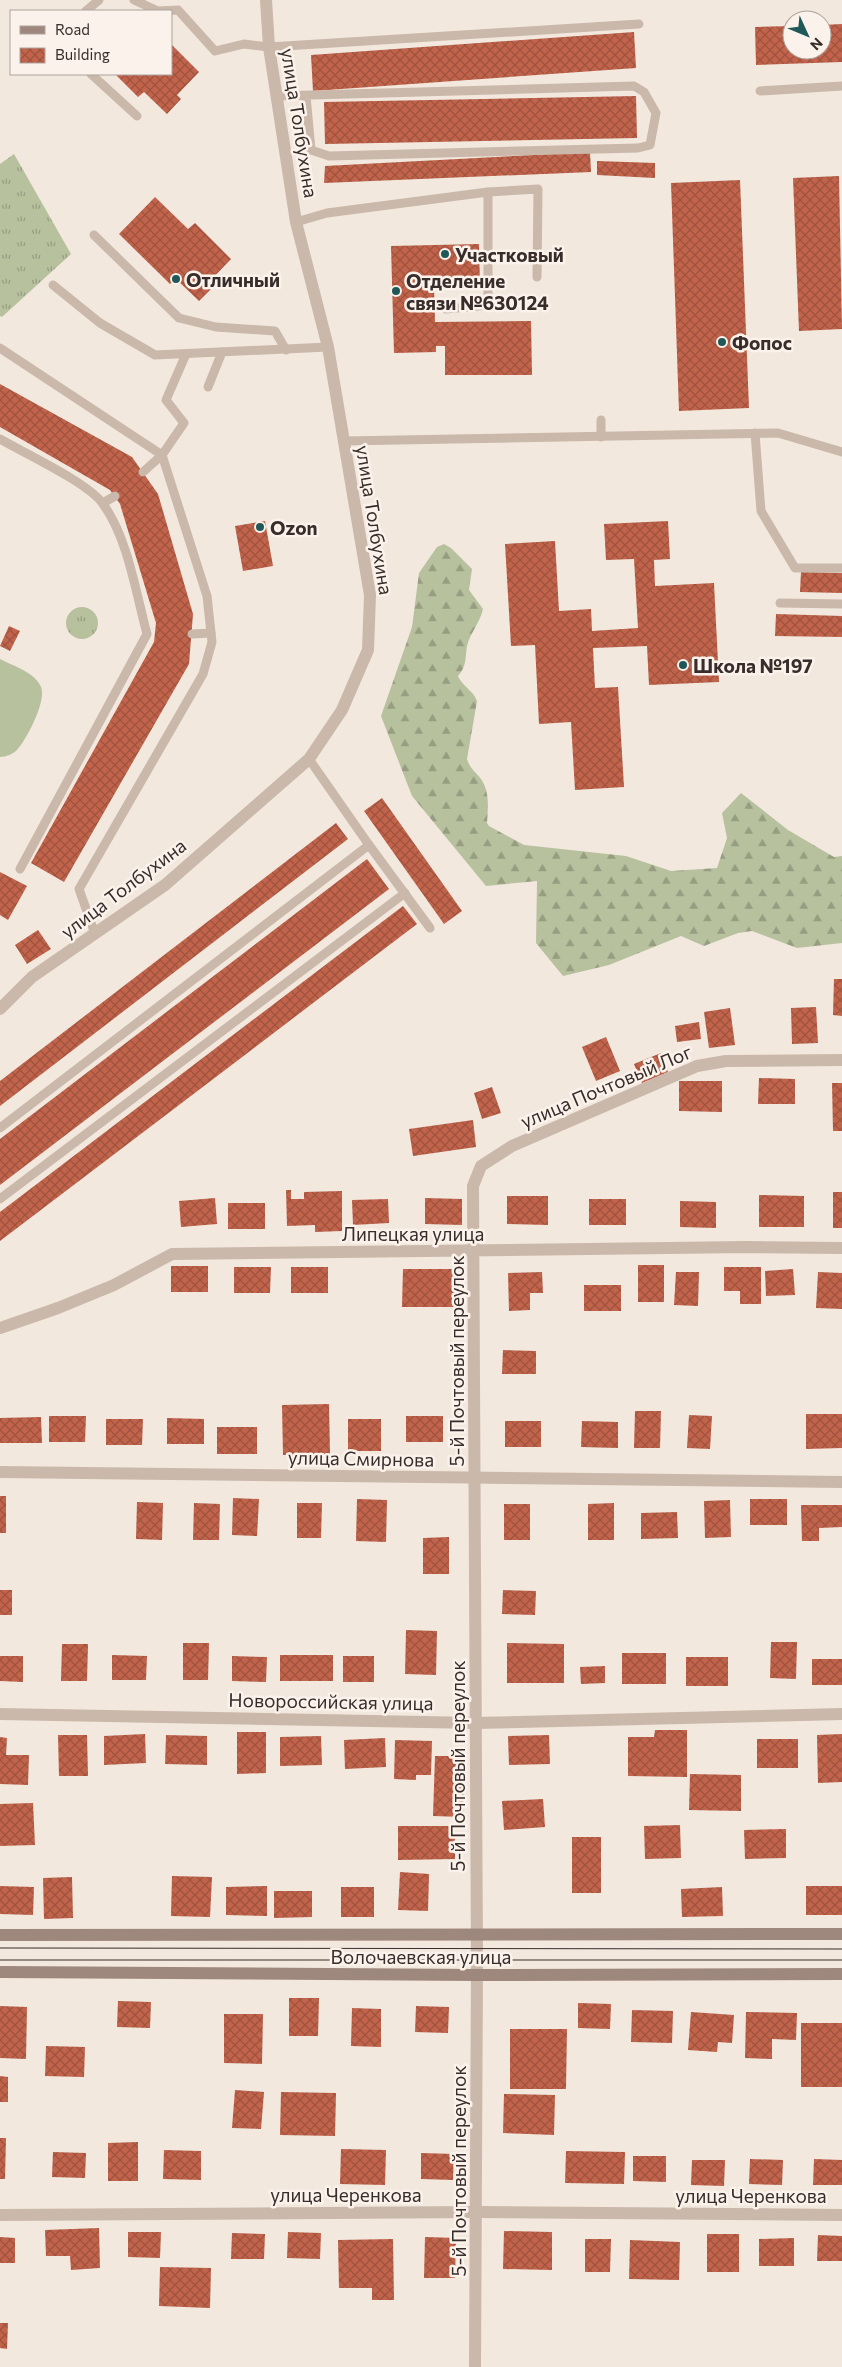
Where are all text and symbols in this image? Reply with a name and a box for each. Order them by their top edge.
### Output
legend [10,10,172,75]
north arrow [782,10,832,60]
text: Road [55,20,90,38]
text: N [807,35,826,54]
text: Building [55,45,110,63]
street label: улица Толбухина [277,47,323,199]
place label: Участковый [455,243,564,266]
marker: Участковый [439,248,451,260]
place label: Отличный [186,268,280,291]
place label: Отделение связи №630124 [406,269,549,314]
marker: Отличный [170,273,182,285]
marker: Отделение связи №630124 [390,285,402,297]
place label: Фопос [732,331,792,354]
marker: Фопос [716,336,728,348]
street label: улица Толбухина [352,444,398,596]
place label: Ozon [270,516,318,539]
marker: Ozon [254,521,266,533]
place label: Школа №197 [693,654,813,677]
marker: Школа №197 [677,659,689,671]
street label: улица Толбухина [56,833,190,943]
street label: улица Почтовый Лог [517,1040,695,1132]
street label: Липецкая улица [342,1222,484,1245]
street label: 5-й Почтовый переулок [445,1255,468,1467]
street label: улица Смирнова [288,1445,434,1471]
street label: 5-й Почтовый переулок [446,1660,469,1872]
street label: Новороссийская улица [228,1688,434,1714]
street label: Волочаевская улица [331,1945,511,1968]
street label: 5-й Почтовый переулок [447,2065,470,2277]
street label: улица Черенкова [270,2183,422,2206]
street label: улица Черенкова [675,2184,827,2207]

